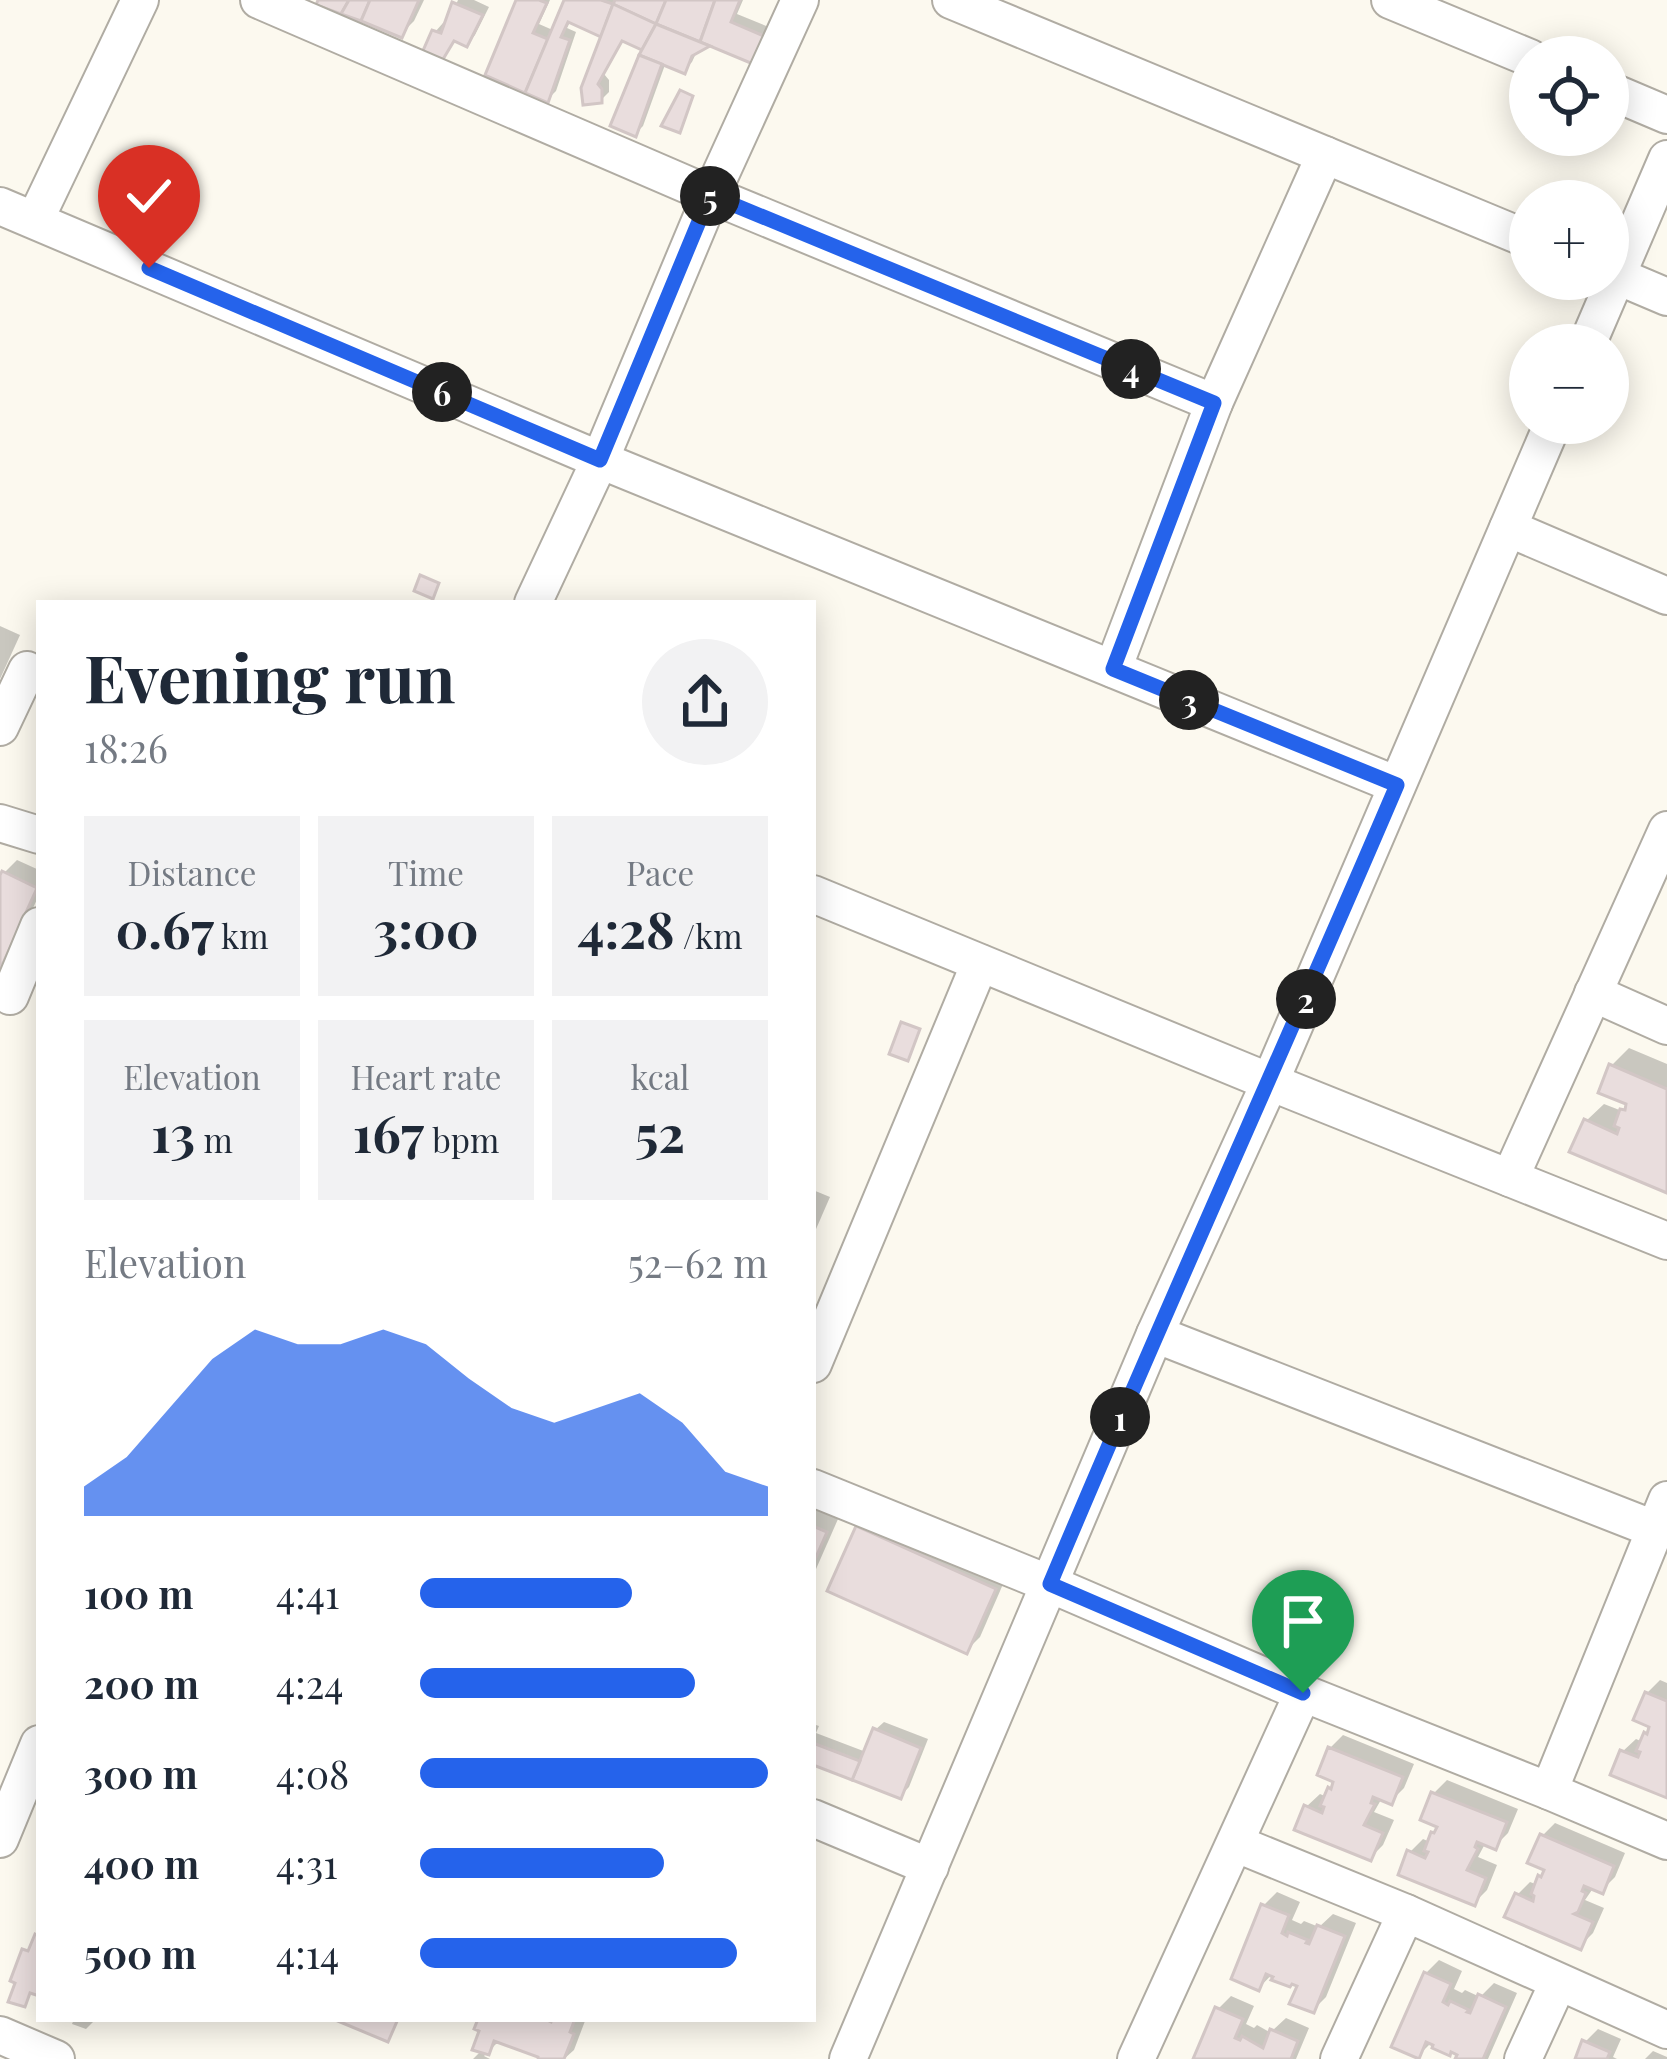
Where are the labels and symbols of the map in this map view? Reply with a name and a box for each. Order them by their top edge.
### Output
pin [98,145,200,268]
pin: 5 [680,166,740,226]
pin: 4 [1101,339,1161,399]
pin: 6 [412,362,472,422]
pin: 3 [1159,670,1219,730]
pin: 2 [1276,969,1336,1029]
pin: 1 [1090,1387,1150,1447]
pin [1252,1570,1354,1693]

